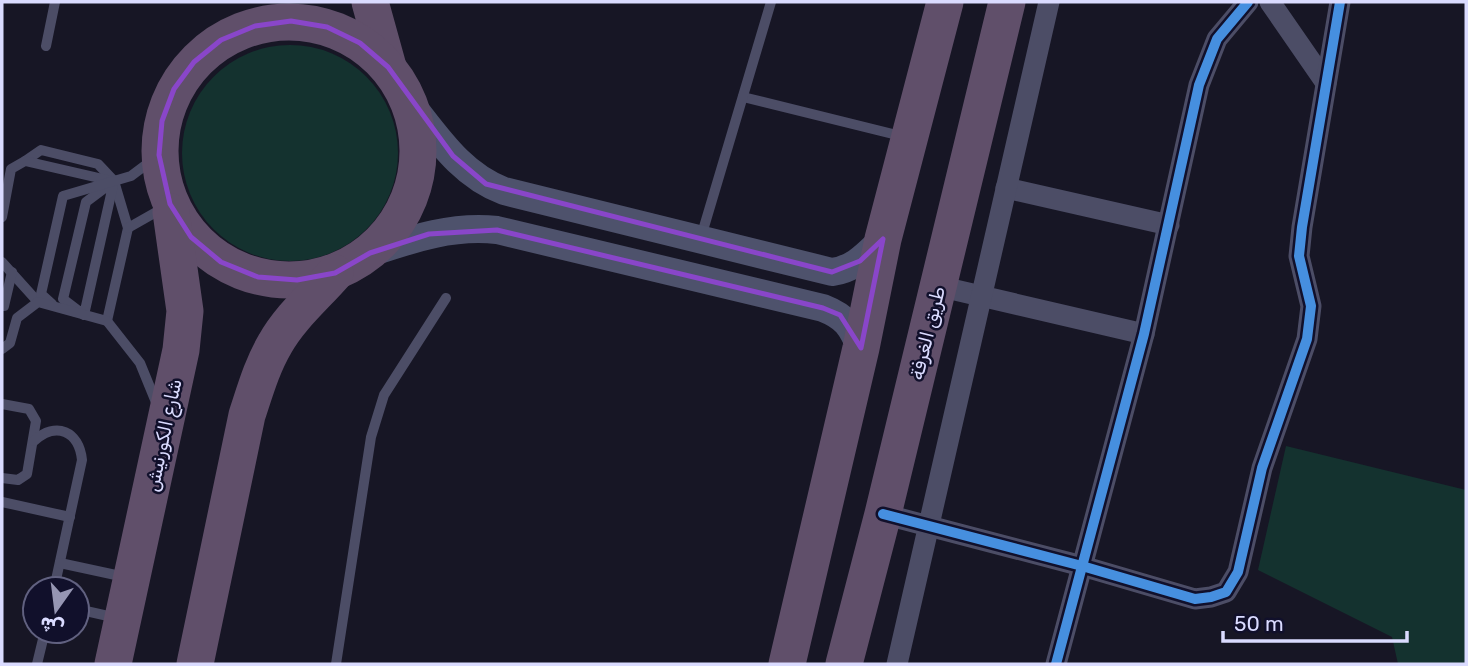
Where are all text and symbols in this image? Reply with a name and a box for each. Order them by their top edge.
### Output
street label: طريق الغرفة [905,284,950,382]
street label: شارع الكورنيش [140,377,189,494]
north arrow [21,575,91,645]
scale bar [1223,600,1407,644]
text: 50 m [1234,611,1284,636]
text: ش [38,612,66,640]

